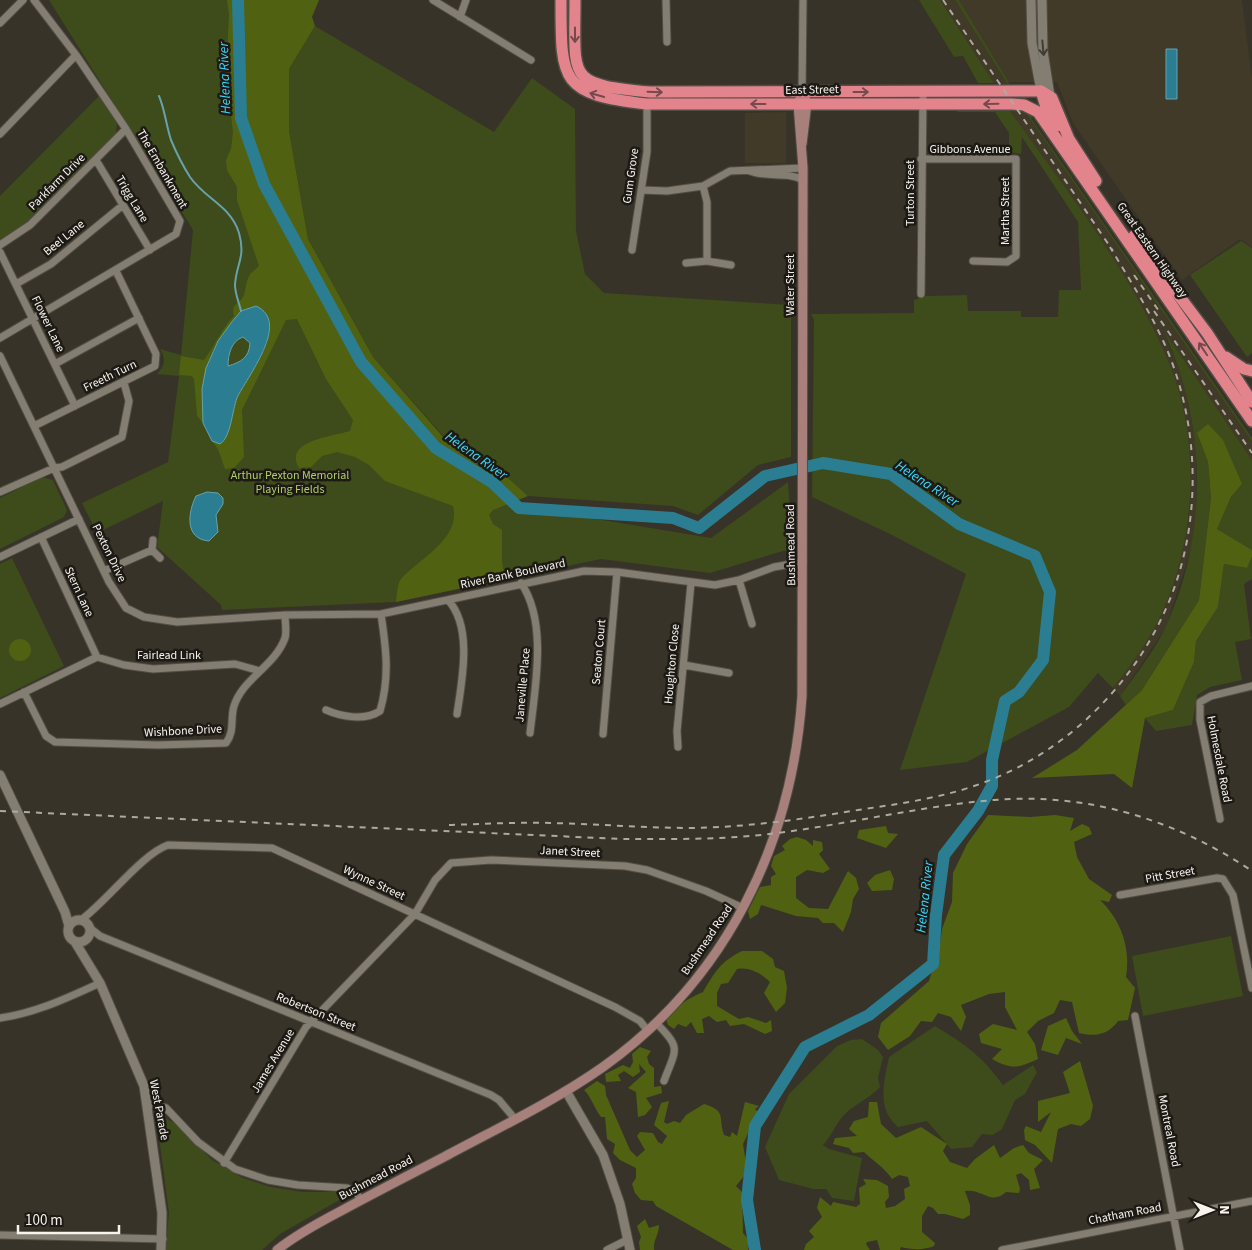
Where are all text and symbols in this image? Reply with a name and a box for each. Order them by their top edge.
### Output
one-way arrow [570,26,580,43]
water label: Helena River [214,40,236,114]
one-way arrow [1038,40,1048,56]
street label: East Street [785,81,839,99]
one-way arrow [647,87,663,97]
one-way arrow [853,88,869,97]
one-way arrow [589,90,605,100]
one-way arrow [751,99,767,109]
one-way arrow [983,100,999,109]
street label: The Embankment [132,126,192,212]
street label: Gibbons Avenue [929,141,1011,158]
street label: Gum Grove [619,147,643,205]
street label: Parkfarm Drive [25,150,89,214]
street label: Turton Street [902,160,919,226]
street label: Trigg Lane [111,172,153,226]
street label: Martha Street [997,177,1014,245]
street label: Great Eastern Highway [1113,199,1192,302]
street label: Beel Lane [40,216,88,260]
street label: Water Street [782,254,799,316]
street label: Flower Lane [27,293,69,355]
one-way arrow [1198,342,1208,356]
street label: Freeth Turn [80,356,140,396]
water label: Helena River [441,427,512,486]
water label: Helena River [891,456,964,513]
park label: Arthur Pexton Memorial Playing Fields [231,467,349,498]
street label: Bushmead Road [782,504,800,586]
street label: Pexton Drive [88,521,130,585]
street label: River Bank Boulevard [459,555,567,593]
street label: Stern Lane [60,564,98,620]
street label: Seaton Court [588,619,610,685]
street label: Houghton Close [660,623,684,705]
street label: Fairlead Link [137,647,201,664]
street label: Janeville Place [511,647,535,723]
street label: Holmesdale Road [1202,714,1236,804]
street label: Wishbone Drive [144,720,222,742]
street label: Janet Street [539,842,601,862]
water label: Helena River [911,859,939,934]
street label: Wynne Street [340,861,408,905]
street label: Pitt Street [1144,862,1196,888]
street label: Bushmead Road [677,901,737,979]
street label: Robertson Street [274,988,358,1036]
street label: James Avenue [247,1026,299,1096]
street label: West Parade [145,1078,173,1142]
street label: Montreal Road [1154,1094,1184,1168]
street label: Bushmead Road [336,1151,416,1205]
north arrow [1187,1185,1237,1235]
street label: Chatham Road [1087,1199,1163,1229]
scale bar [18,1202,119,1234]
text: N [1214,1205,1234,1215]
text: 100 m [25,1210,63,1231]

